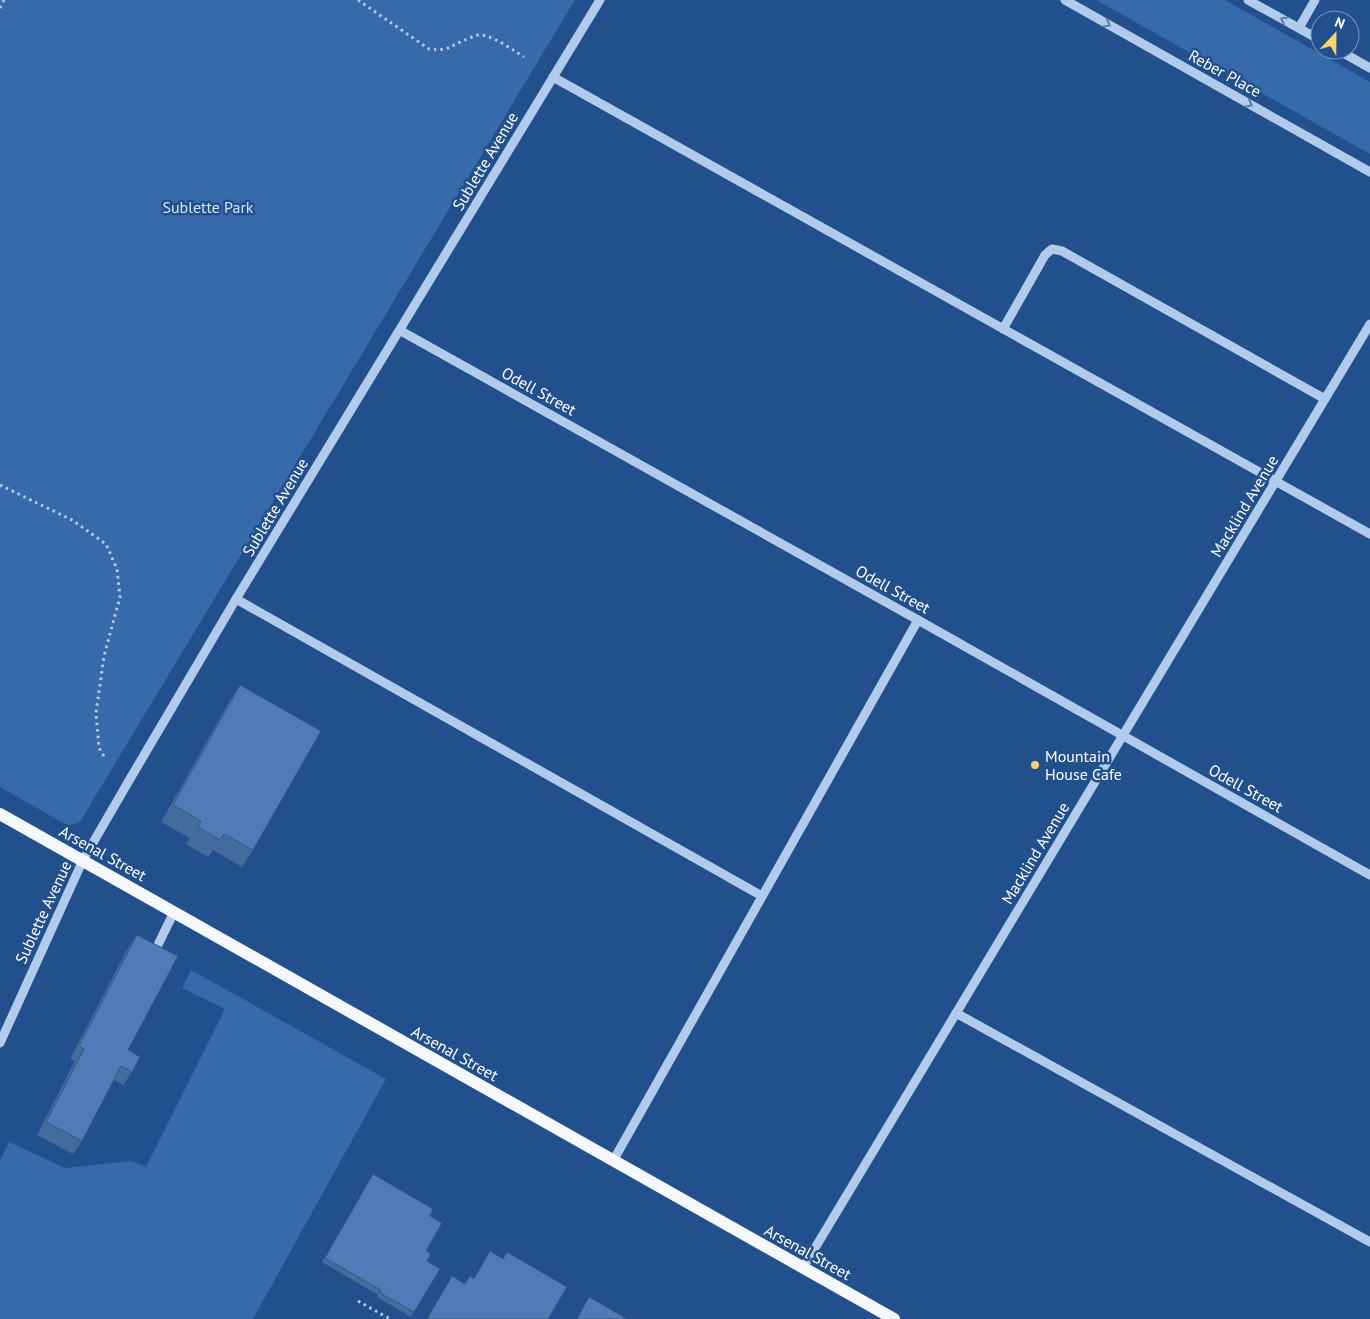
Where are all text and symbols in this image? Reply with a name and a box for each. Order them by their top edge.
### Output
north arrow [1310,10,1360,60]
text: N [1332,13,1348,33]
one-way arrow [1280,16,1289,26]
one-way arrow [1102,18,1111,28]
street label: Reber Place [1185,45,1265,101]
one-way arrow [1243,98,1252,108]
street label: Sublette Avenue [448,108,522,214]
park label: Sublette Park [162,197,254,217]
street label: Odell Street [498,362,580,420]
street label: Macklind Avenue [1206,451,1282,561]
street label: Sublette Avenue [238,454,312,560]
street label: Odell Street [852,560,934,618]
place label: Mountain House Cafe [1045,746,1122,784]
marker: Mountain House Cafe [1029,759,1041,771]
street label: Odell Street [1205,759,1287,817]
street label: Macklind Avenue [997,798,1073,908]
street label: Arsenal Street [56,821,150,885]
street label: Sublette Avenue [10,857,76,967]
street label: Arsenal Street [408,1021,502,1085]
street label: Arsenal Street [761,1220,855,1284]

